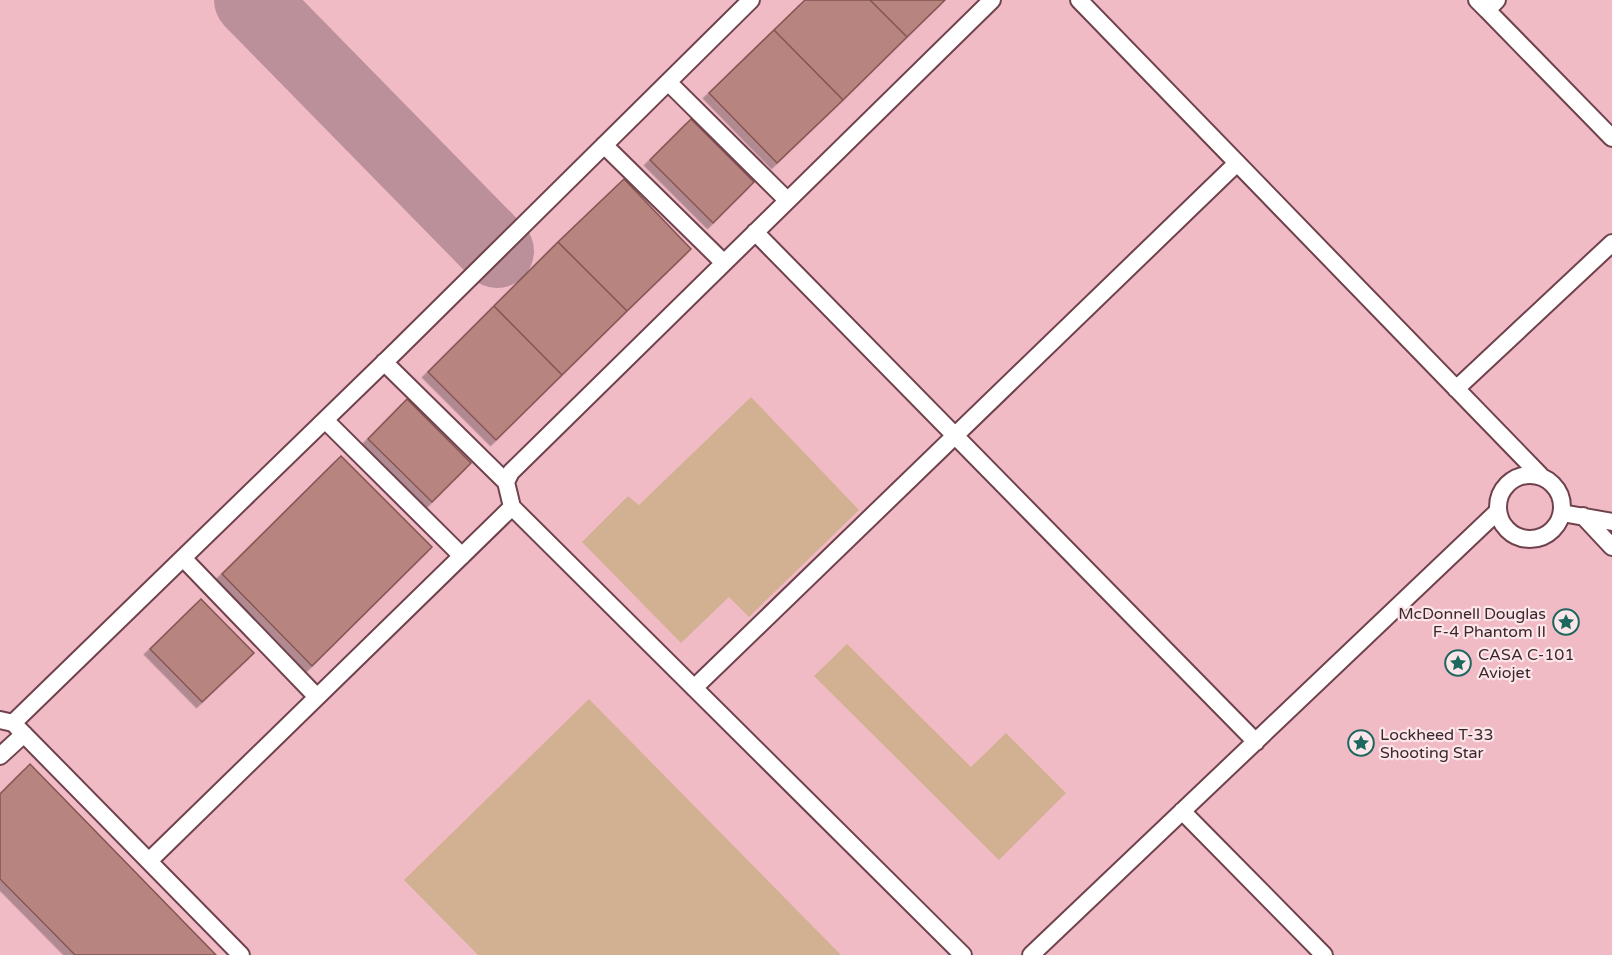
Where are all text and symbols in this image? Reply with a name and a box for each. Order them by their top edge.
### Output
place label: McDonnell Douglas F-4 Phantom II [1398,604,1546,642]
place icon: McDonnell Douglas F-4 Phantom II [1551,607,1581,637]
place label: CASA C-101 Aviojet [1478,645,1574,683]
place icon: CASA C-101 Aviojet [1443,648,1473,678]
place label: Lockheed T-33 Shooting Star [1380,725,1494,763]
place icon: Lockheed T-33 Shooting Star [1346,728,1376,758]

